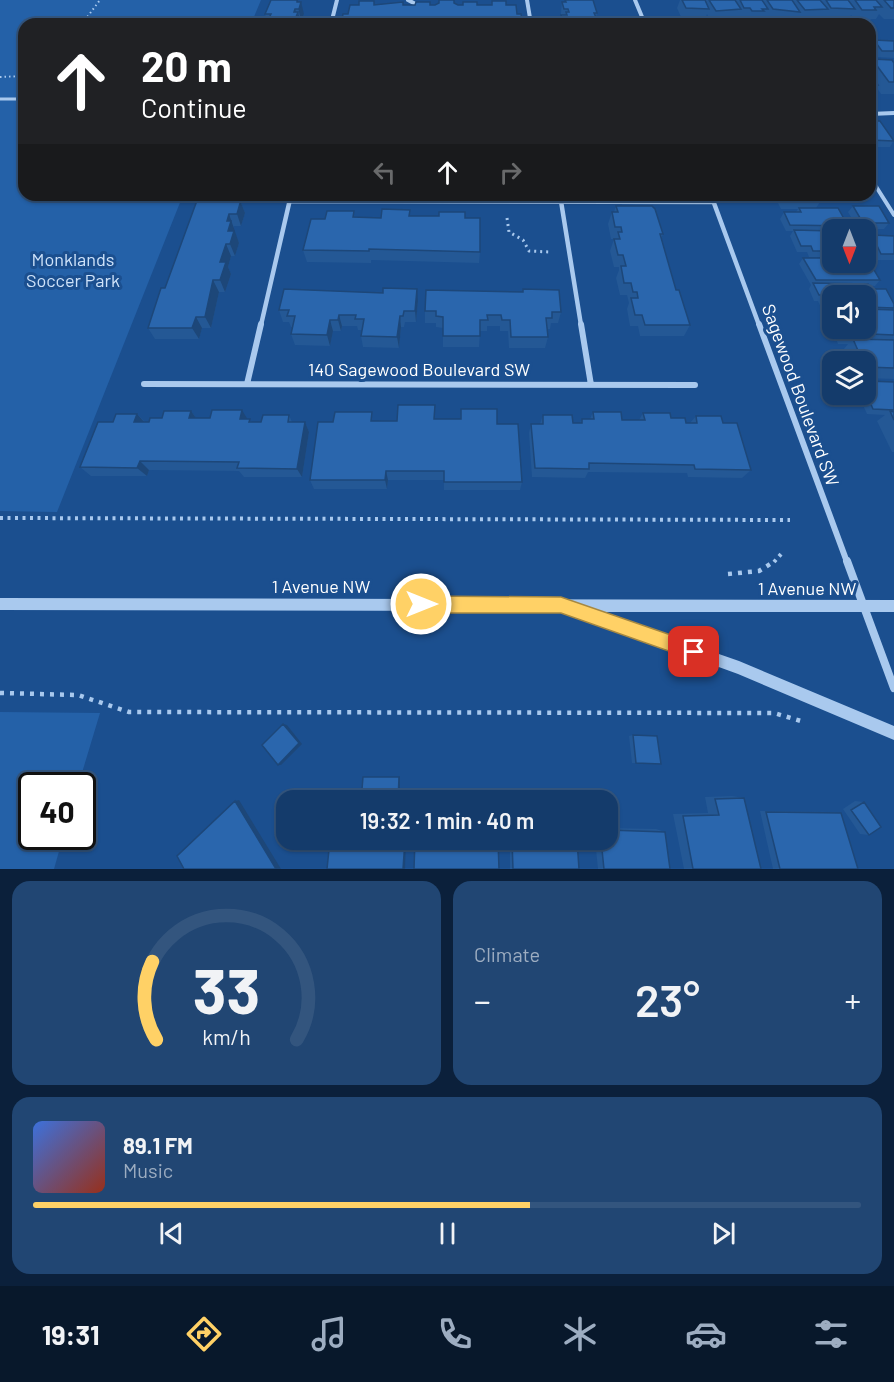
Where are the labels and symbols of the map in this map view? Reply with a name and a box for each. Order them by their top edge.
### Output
north arrow [822,219,876,273]
park label: Monklands Soccer Park [26,248,120,291]
street label: Sagewood Boulevard SW [758,301,844,489]
street label: 140 Sagewood Boulevard SW [308,358,530,380]
position arrow [389,572,453,636]
street label: 1 Avenue NW [272,575,371,597]
street label: 1 Avenue NW [758,577,857,599]
pin [668,626,719,677]
speed limit sign: 40 [18,772,96,850]

